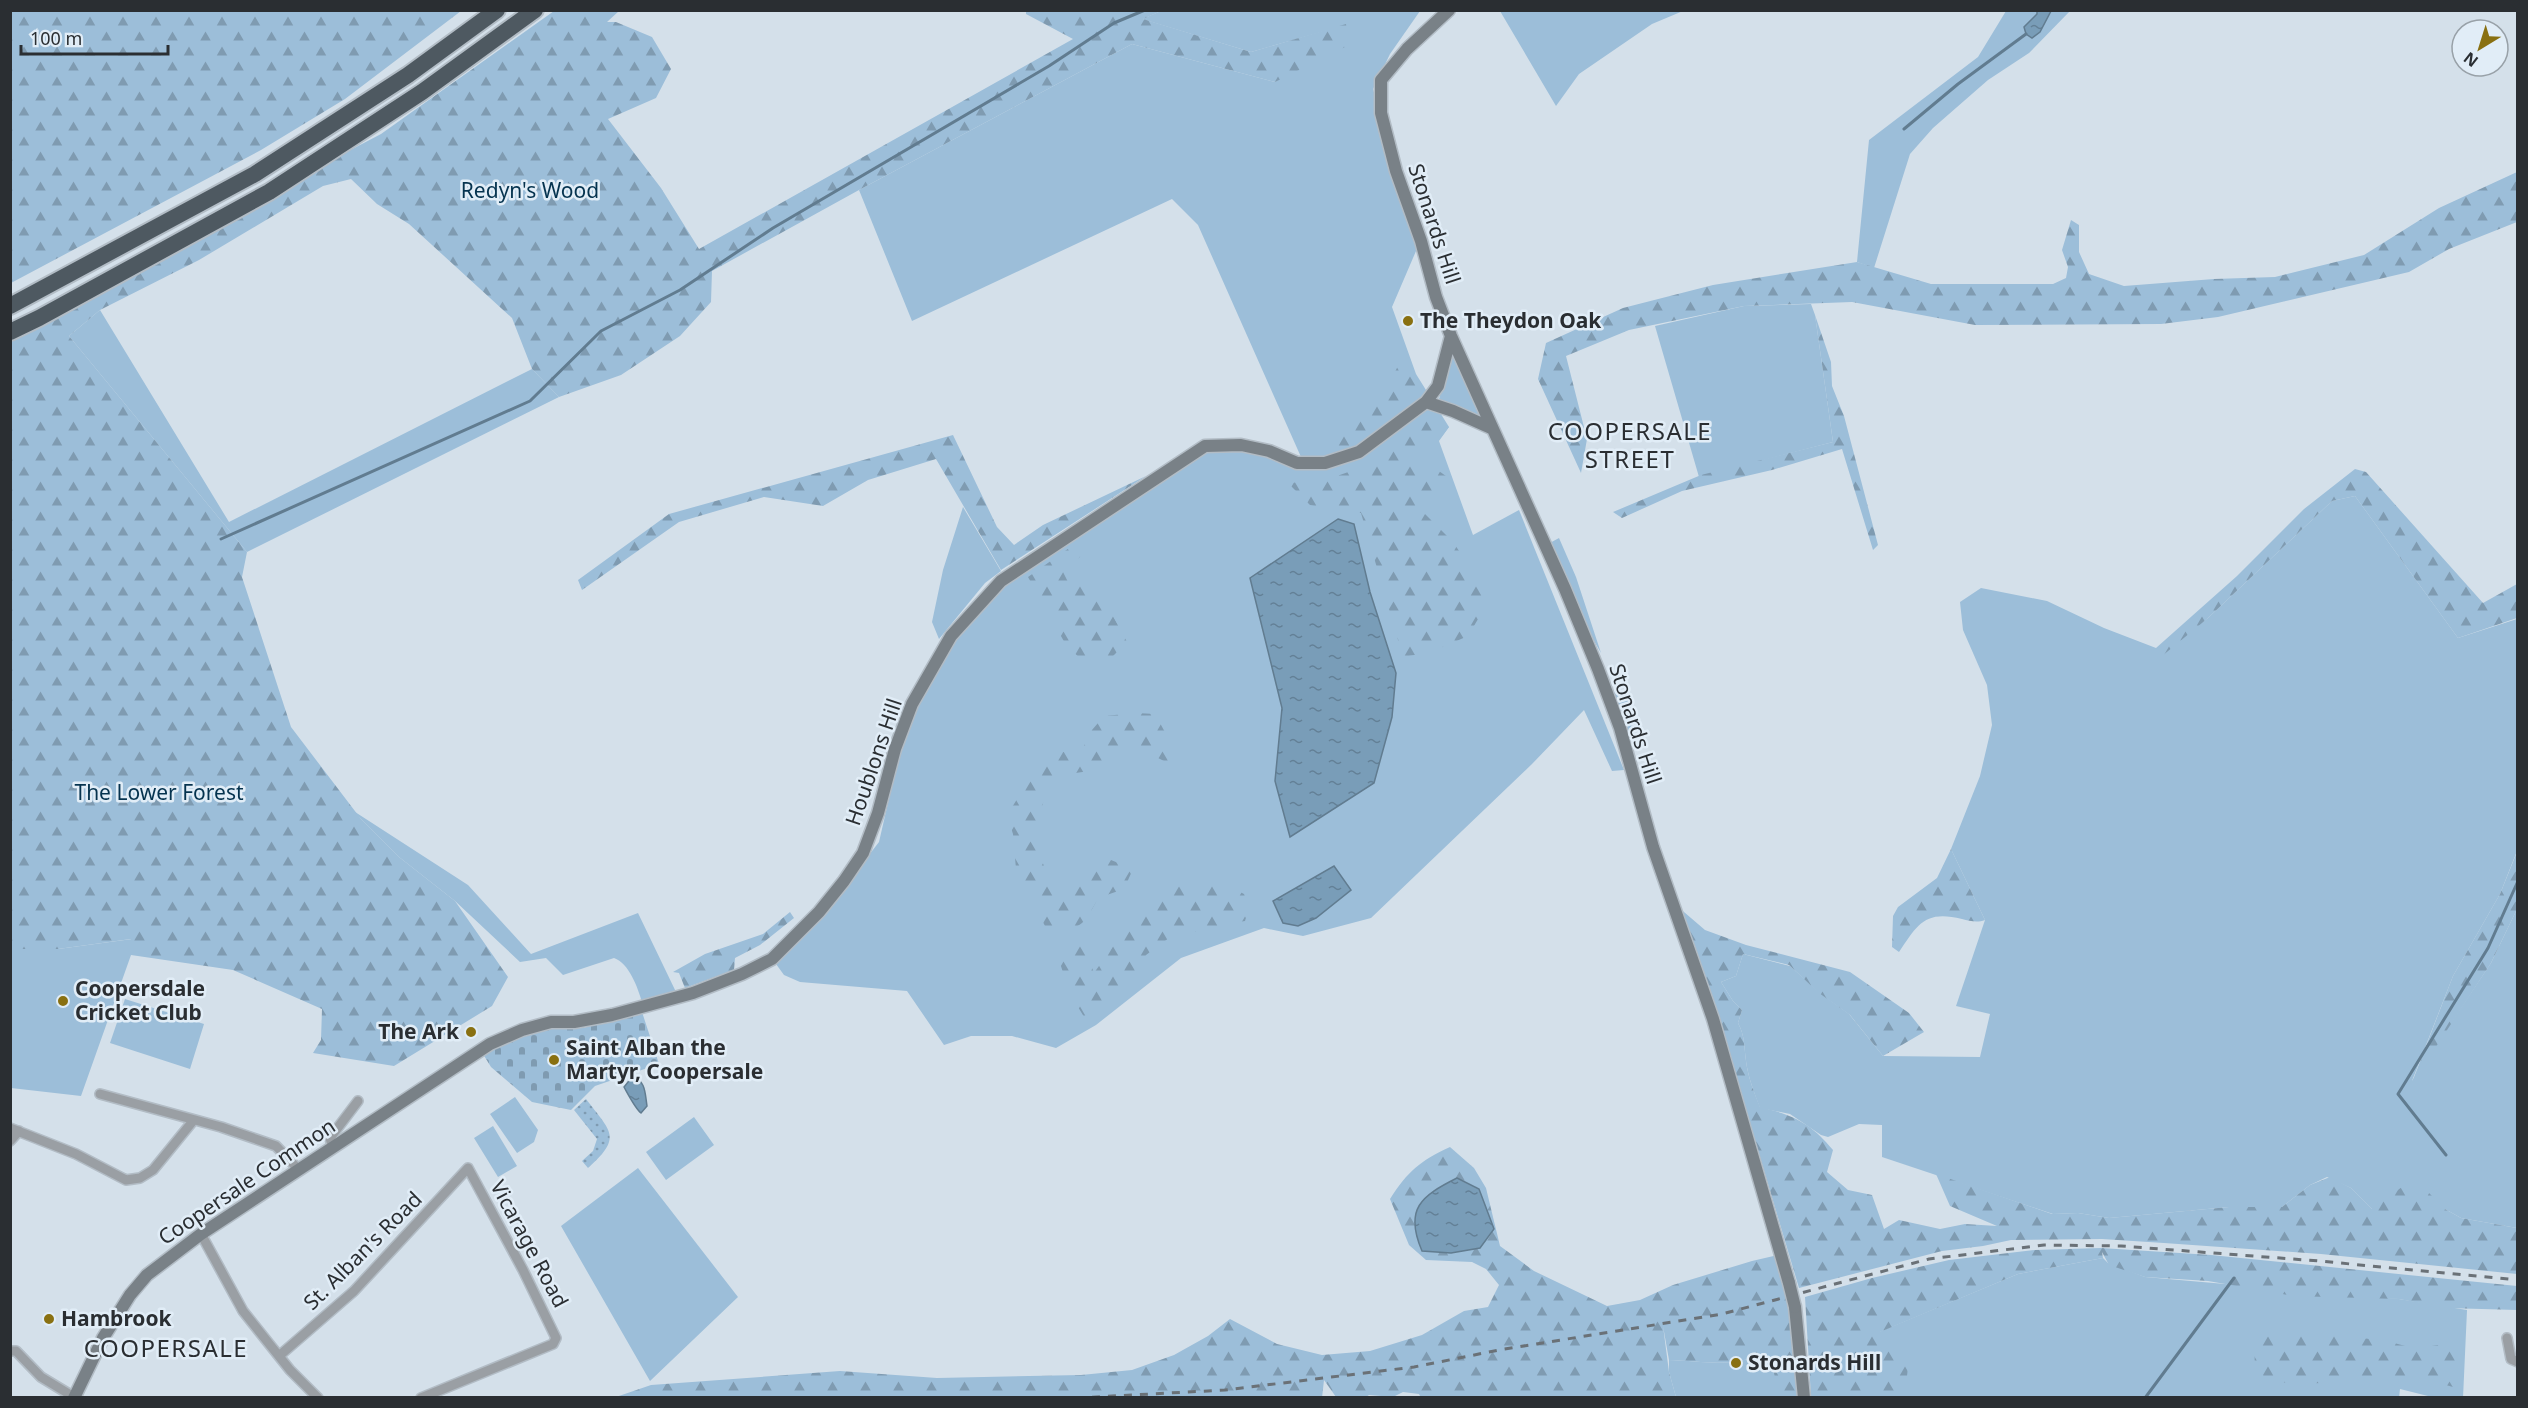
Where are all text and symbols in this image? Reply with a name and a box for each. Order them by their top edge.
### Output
scale bar [21,18,168,56]
north arrow [2450,18,2510,78]
text: 100 m [30,26,82,50]
text: N [2459,47,2483,72]
street label: Stonards Hill [1402,160,1468,287]
park label: Redyn's Wood [461,176,599,204]
place label: The Theydon Oak [1420,306,1602,334]
marker: The Theydon Oak [1401,314,1415,328]
district label: COOPERSALE STREET [1548,414,1712,475]
street label: Stonards Hill [1603,660,1669,787]
street label: Houblons Hill [838,694,908,829]
park label: The Lower Forest [74,778,244,806]
place label: Coopersdale Cricket Club [75,974,205,1026]
marker: Coopersdale Cricket Club [56,994,70,1008]
place label: The Ark [378,1017,460,1045]
marker: The Ark [464,1025,478,1039]
place label: Saint Alban the Martyr, Coopersale [566,1033,763,1085]
marker: Saint Alban the Martyr, Coopersale [547,1053,561,1067]
street label: Coopersale Common [153,1112,340,1251]
street label: Vicarage Road [485,1175,575,1312]
street label: St. Alban's Road [297,1185,428,1316]
place label: Hambrook [61,1304,173,1332]
marker: Hambrook [42,1312,56,1326]
district label: COOPERSALE [84,1331,248,1364]
place label: Stonards Hill [1748,1348,1881,1376]
marker: Stonards Hill [1729,1356,1743,1370]

